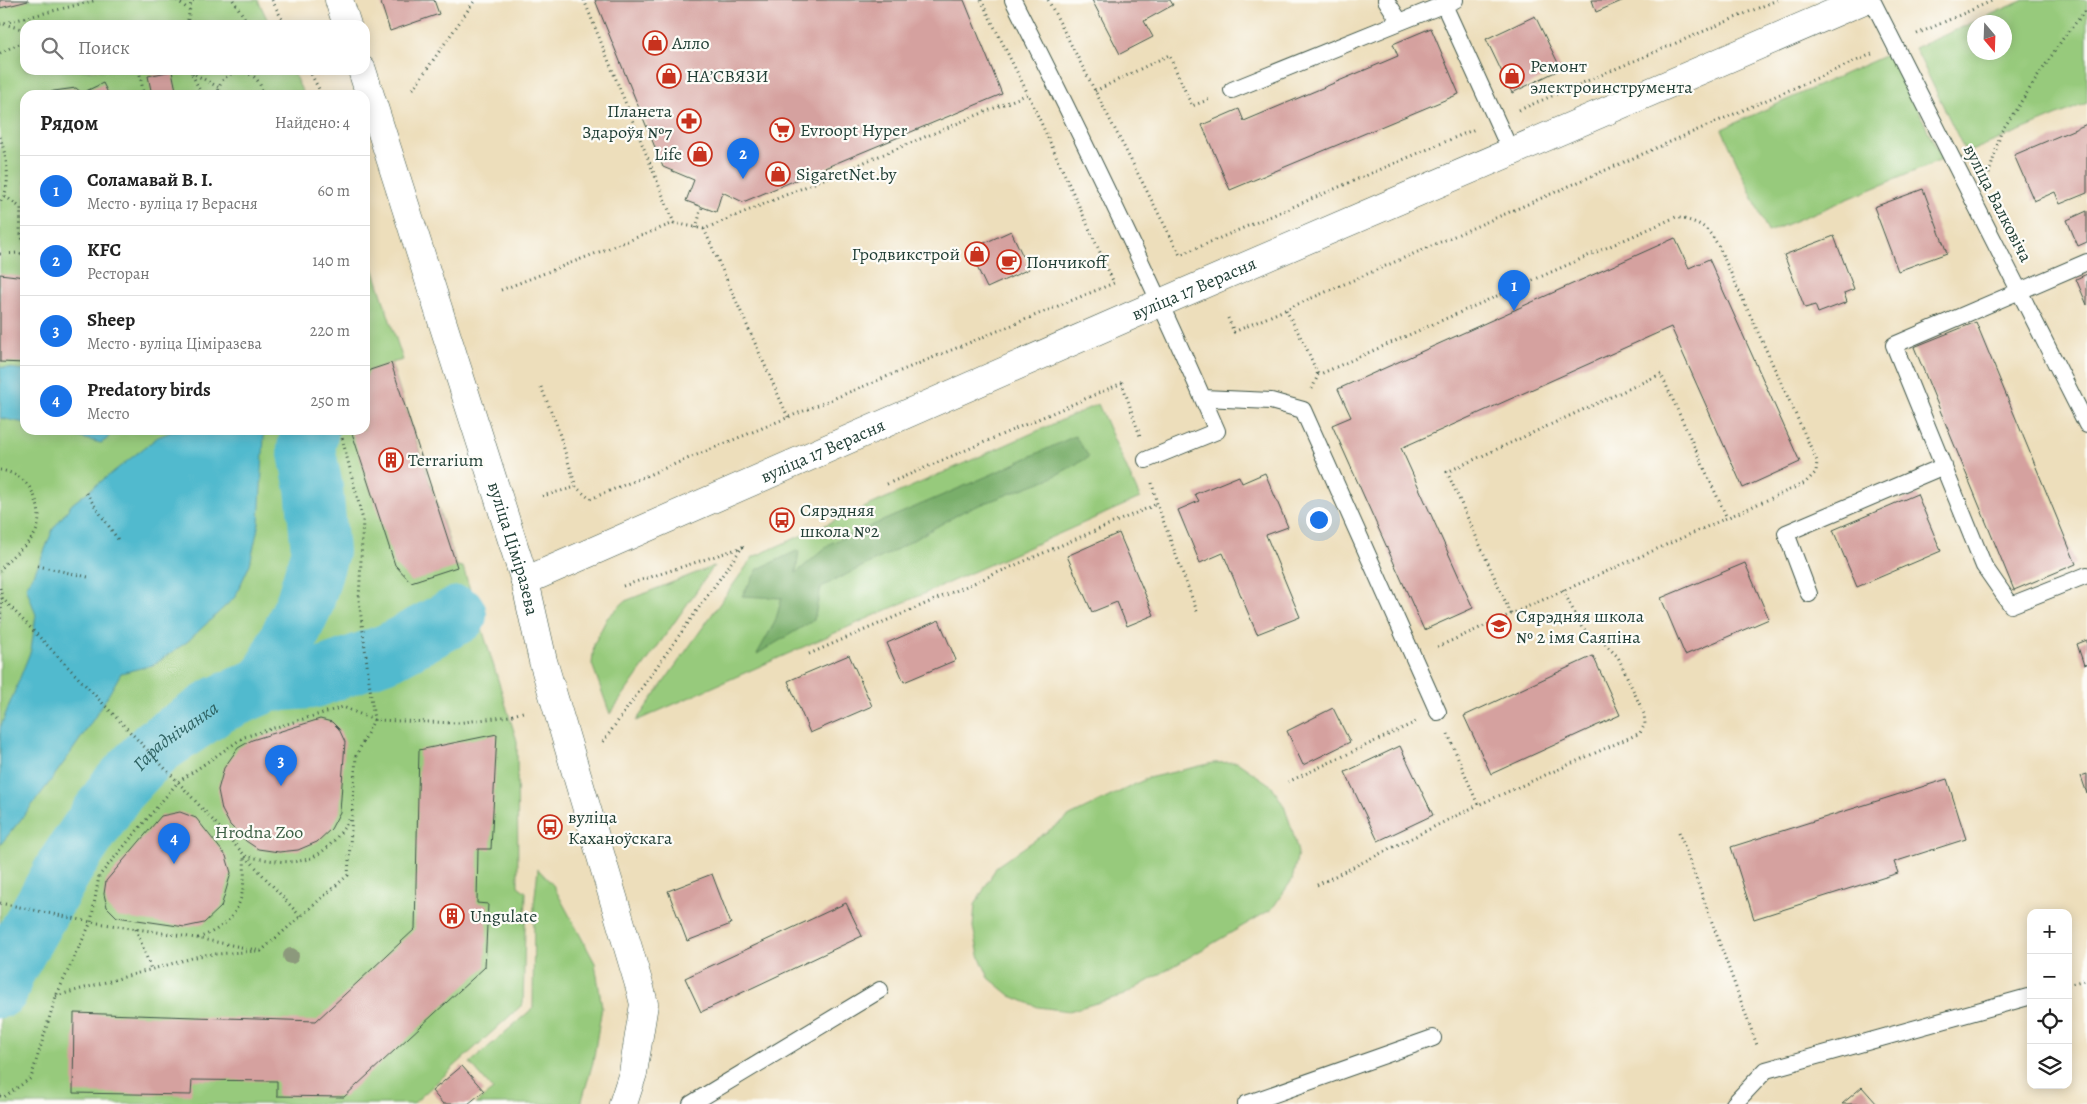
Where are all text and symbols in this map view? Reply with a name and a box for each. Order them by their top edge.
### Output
north arrow [1967,15,2012,60]
search box [20,20,370,75]
shop icon: Алло [642,30,668,56]
place label: Алло [671,31,710,55]
icon: search [38,34,66,62]
text: Поиск [78,35,130,61]
place label: Ремонт электроинструмента [1530,54,1693,99]
shop icon: НАʼСВЯЗИ [656,63,682,89]
shop icon: Ремонт электроинструмента [1499,63,1525,89]
place label: НАʼСВЯЗИ [686,64,769,88]
place label: Планета Здароўя №7 [582,99,673,144]
pharmacy icon: Планета Здароўя №7 [676,108,702,134]
text: Рядом [40,109,98,137]
text: Найдено: 4 [275,112,350,134]
supermarket icon: Evroopt Hyper [769,117,795,143]
place label: Evroopt Hyper [800,118,907,142]
pin: 2 [727,138,759,179]
street label: вуліца Валковіча [1958,140,2038,267]
shop icon: Life [687,141,713,167]
place label: Life [654,142,682,166]
shop icon: SigaretNet.by [765,161,791,187]
place label: SigaretNet.by [796,162,898,186]
text: Соламавай В. І. [87,167,213,193]
text: 1 [53,180,59,202]
text: 60 m [318,180,350,202]
text: Место · вуліца 17 Верасня [87,193,258,215]
text: KFC [87,237,121,263]
shop icon: Гродвикстрой [964,241,990,267]
place label: Гродвикстрой [851,242,960,266]
cafe icon: Пончикoff [996,249,1022,275]
text: 2 [52,250,60,272]
text: 140 m [312,250,350,272]
place label: Пончикoff [1026,250,1110,274]
street label: вуліца 17 Верасня [1128,251,1260,326]
text: Ресторан [87,263,150,285]
pin: 1 [1498,270,1530,311]
text: Sheep [87,307,135,333]
text: 3 [53,320,59,342]
text: 220 m [310,320,350,342]
text: Место · вуліца Ціміразева [87,333,262,355]
text: Predatory birds [87,377,211,403]
text: 4 [52,390,60,412]
text: 250 m [311,390,350,412]
text: Место [87,403,130,425]
street label: вуліца 17 Верасня [757,413,889,488]
building icon: Terrarium [378,447,404,473]
place label: Terrarium [408,448,484,472]
street label: вуліца Ціміразева [482,479,544,618]
place label: Сярэдняя школа №2 [800,498,880,543]
bus stop icon: Сярэдняя школа №2 [769,507,795,533]
your location [1306,507,1332,533]
place label: Сярэдняя школа № 2 імя Саяпіна [1516,604,1645,649]
school or university icon: Сярэдняя школа № 2 імя Саяпіна [1486,613,1512,639]
water label: Гараднічанка [127,695,224,777]
pin: 3 [265,745,297,786]
place label: вуліца Каханоўскага [568,805,673,850]
bus stop icon: вуліца Каханоўскага [537,814,563,840]
park label: Hrodna Zoo [215,820,303,844]
pin: 4 [158,823,190,864]
building icon: Ungulate [439,903,465,929]
place label: Ungulate [470,904,537,928]
map controls [2027,909,2072,1089]
button: + [2027,909,2072,954]
button: − [2027,954,2072,999]
button: locate [2027,999,2072,1044]
button: layers [2027,1044,2072,1089]

